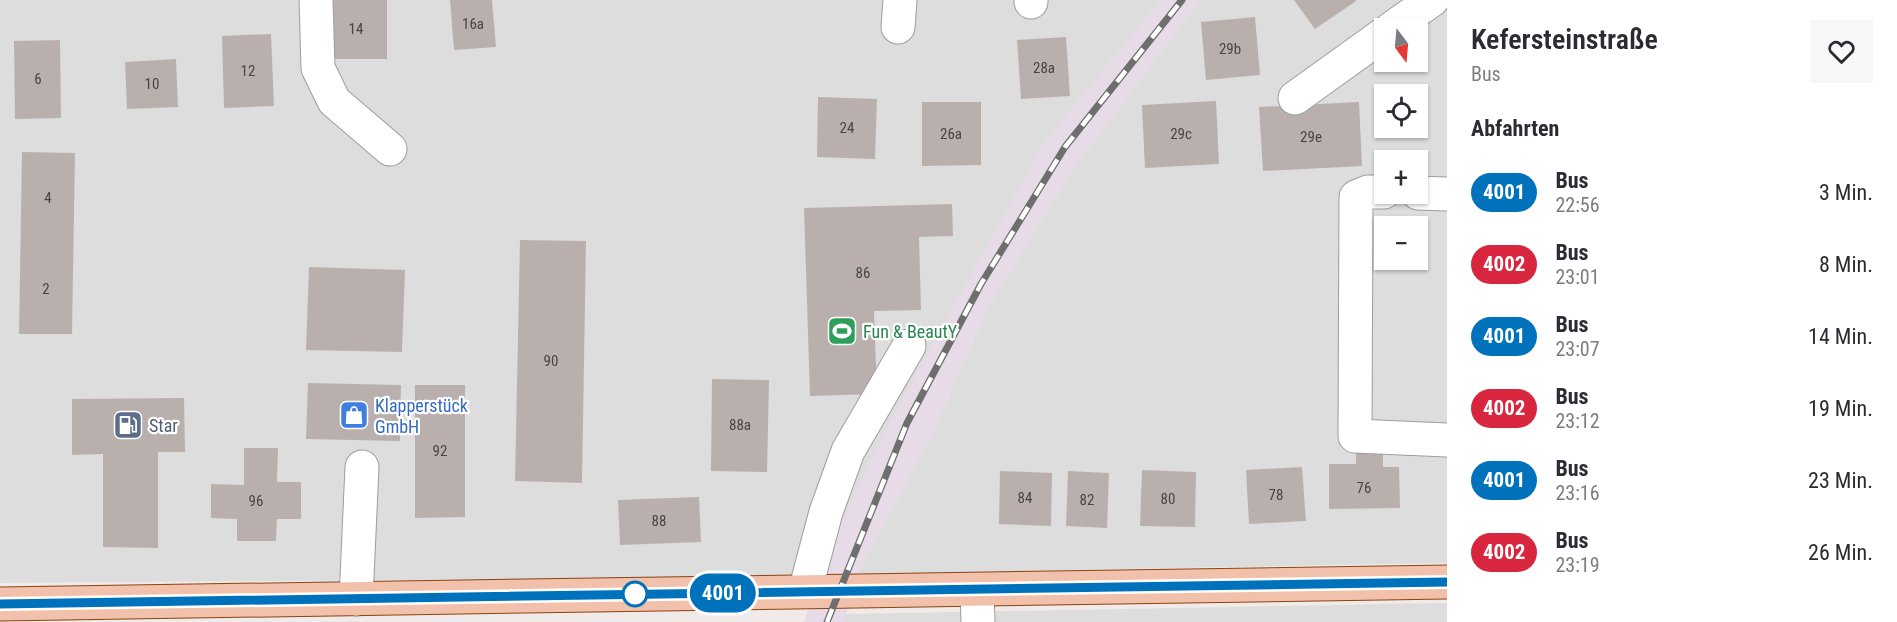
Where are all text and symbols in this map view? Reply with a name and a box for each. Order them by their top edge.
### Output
house number: 16a [462,15,484,33]
north arrow [1374,18,1428,72]
map controls [1374,18,1428,270]
house number: 14 [349,20,363,38]
button: heart [1810,20,1873,83]
text: Kefersteinstraße [1471,23,1658,56]
house number: 29b [1219,40,1241,58]
house number: 28a [1033,59,1055,77]
house number: 12 [241,62,255,80]
text: Bus [1471,62,1501,86]
house number: 6 [34,70,42,88]
house number: 10 [145,75,159,93]
button: locate [1374,84,1428,138]
text: Abfahrten [1471,116,1559,141]
house number: 24 [840,119,854,137]
house number: 26a [940,125,962,143]
house number: 29c [1170,125,1192,143]
house number: 29e [1300,128,1322,146]
button: + [1374,150,1428,204]
text: Bus [1555,168,1589,193]
text: 4001 [1483,180,1525,204]
text: 3 Min. [1819,180,1873,205]
house number: 4 [44,189,52,207]
text: 22:56 [1555,193,1600,217]
button: − [1374,216,1428,270]
text: Bus [1555,240,1589,265]
text: 4002 [1483,252,1525,276]
text: 8 Min. [1819,252,1873,277]
house number: 86 [856,264,870,282]
text: 23:01 [1555,265,1600,289]
house number: 2 [42,280,50,298]
text: Bus [1555,312,1589,337]
sports icon: Fun & BeautY [826,315,858,347]
place label: Fun & BeautY [863,321,958,342]
text: 4001 [1483,324,1525,348]
text: 14 Min. [1808,324,1873,349]
text: 23:07 [1555,337,1600,361]
house number: 90 [544,352,558,370]
text: Bus [1555,384,1589,409]
place label: Klapperstück GmbH [375,395,468,437]
text: 4002 [1483,396,1525,420]
text: 19 Min. [1808,396,1873,421]
shop icon: Klapperstück GmbH [338,399,370,431]
fuel station icon: Star [112,409,144,441]
text: 23:12 [1555,409,1600,433]
place label: Star [149,415,178,436]
house number: 88a [729,416,751,434]
house number: 92 [433,442,447,460]
text: Bus [1555,456,1589,481]
text: 4001 [1483,468,1525,492]
text: 23 Min. [1808,468,1873,493]
house number: 76 [1357,479,1371,497]
text: 23:16 [1555,481,1600,505]
house number: 78 [1269,486,1283,504]
house number: 84 [1018,489,1032,507]
house number: 80 [1161,490,1175,508]
house number: 82 [1080,491,1094,509]
house number: 96 [249,492,263,510]
house number: 88 [652,512,666,530]
text: Bus [1555,528,1589,553]
text: 4002 [1483,540,1525,564]
text: 26 Min. [1808,540,1873,565]
text: 23:19 [1555,553,1600,577]
line badge: 4001 [681,574,765,612]
unlabelled marker [622,581,648,607]
text: 4001 [702,581,744,605]

